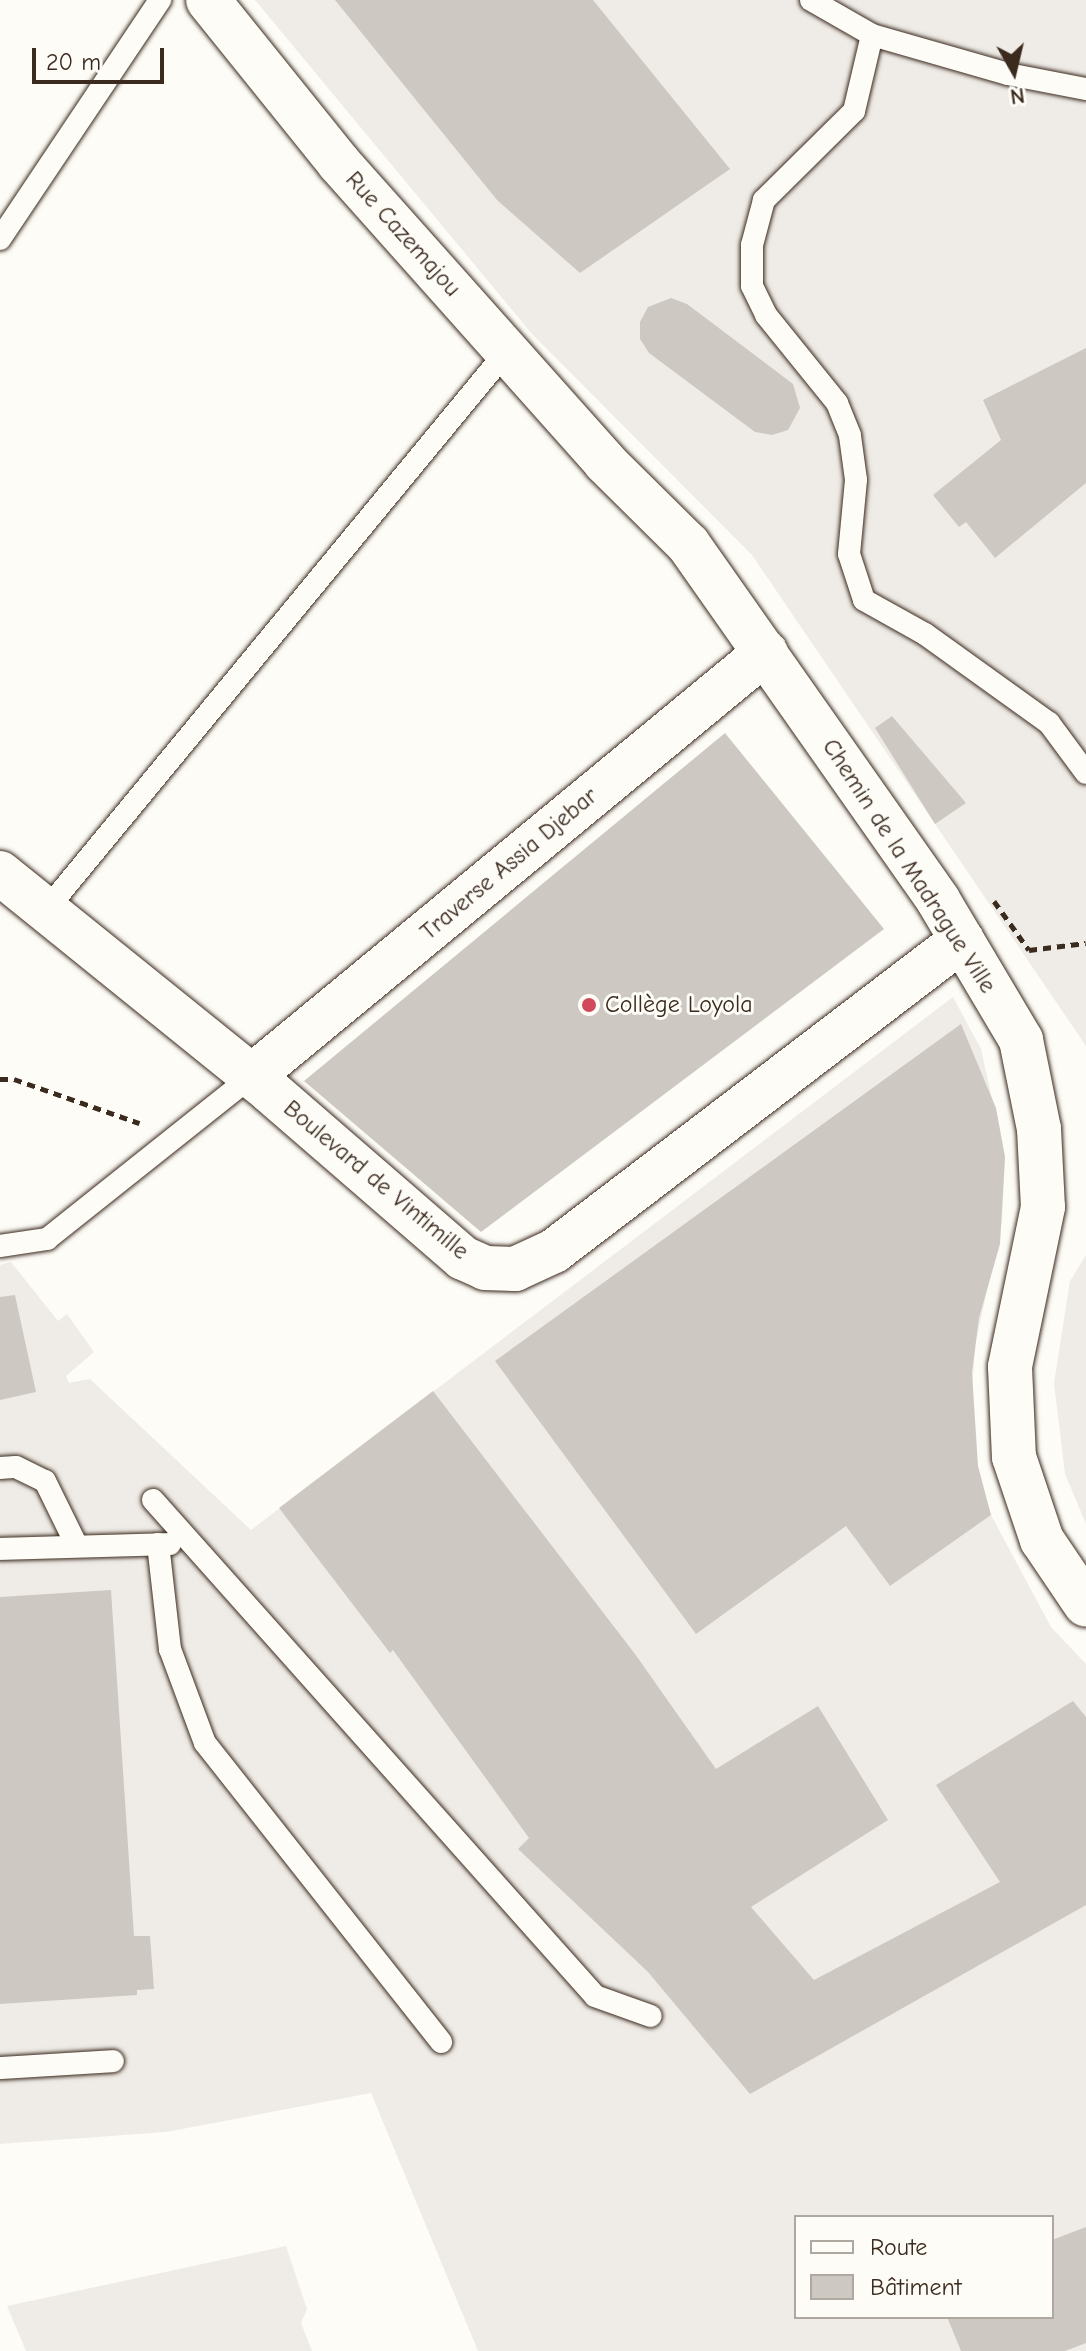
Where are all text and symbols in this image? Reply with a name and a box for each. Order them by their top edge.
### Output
scale bar [36,32,168,82]
north arrow [974,32,1054,112]
text: 20 m [46,48,101,76]
text: N [1008,82,1026,110]
street label: Rue Cazemajou [339,165,467,303]
street label: Chemin de la Madrague Ville [816,734,1002,998]
street label: Traverse Assia Djebar [415,782,603,946]
place label: Collège Loyola [605,991,753,1019]
marker: Collège Loyola [580,996,598,1014]
street label: Boulevard de Vintimille [277,1094,475,1266]
legend [794,2215,1054,2319]
text: Route [870,2233,927,2261]
text: Bâtiment [870,2273,962,2301]

